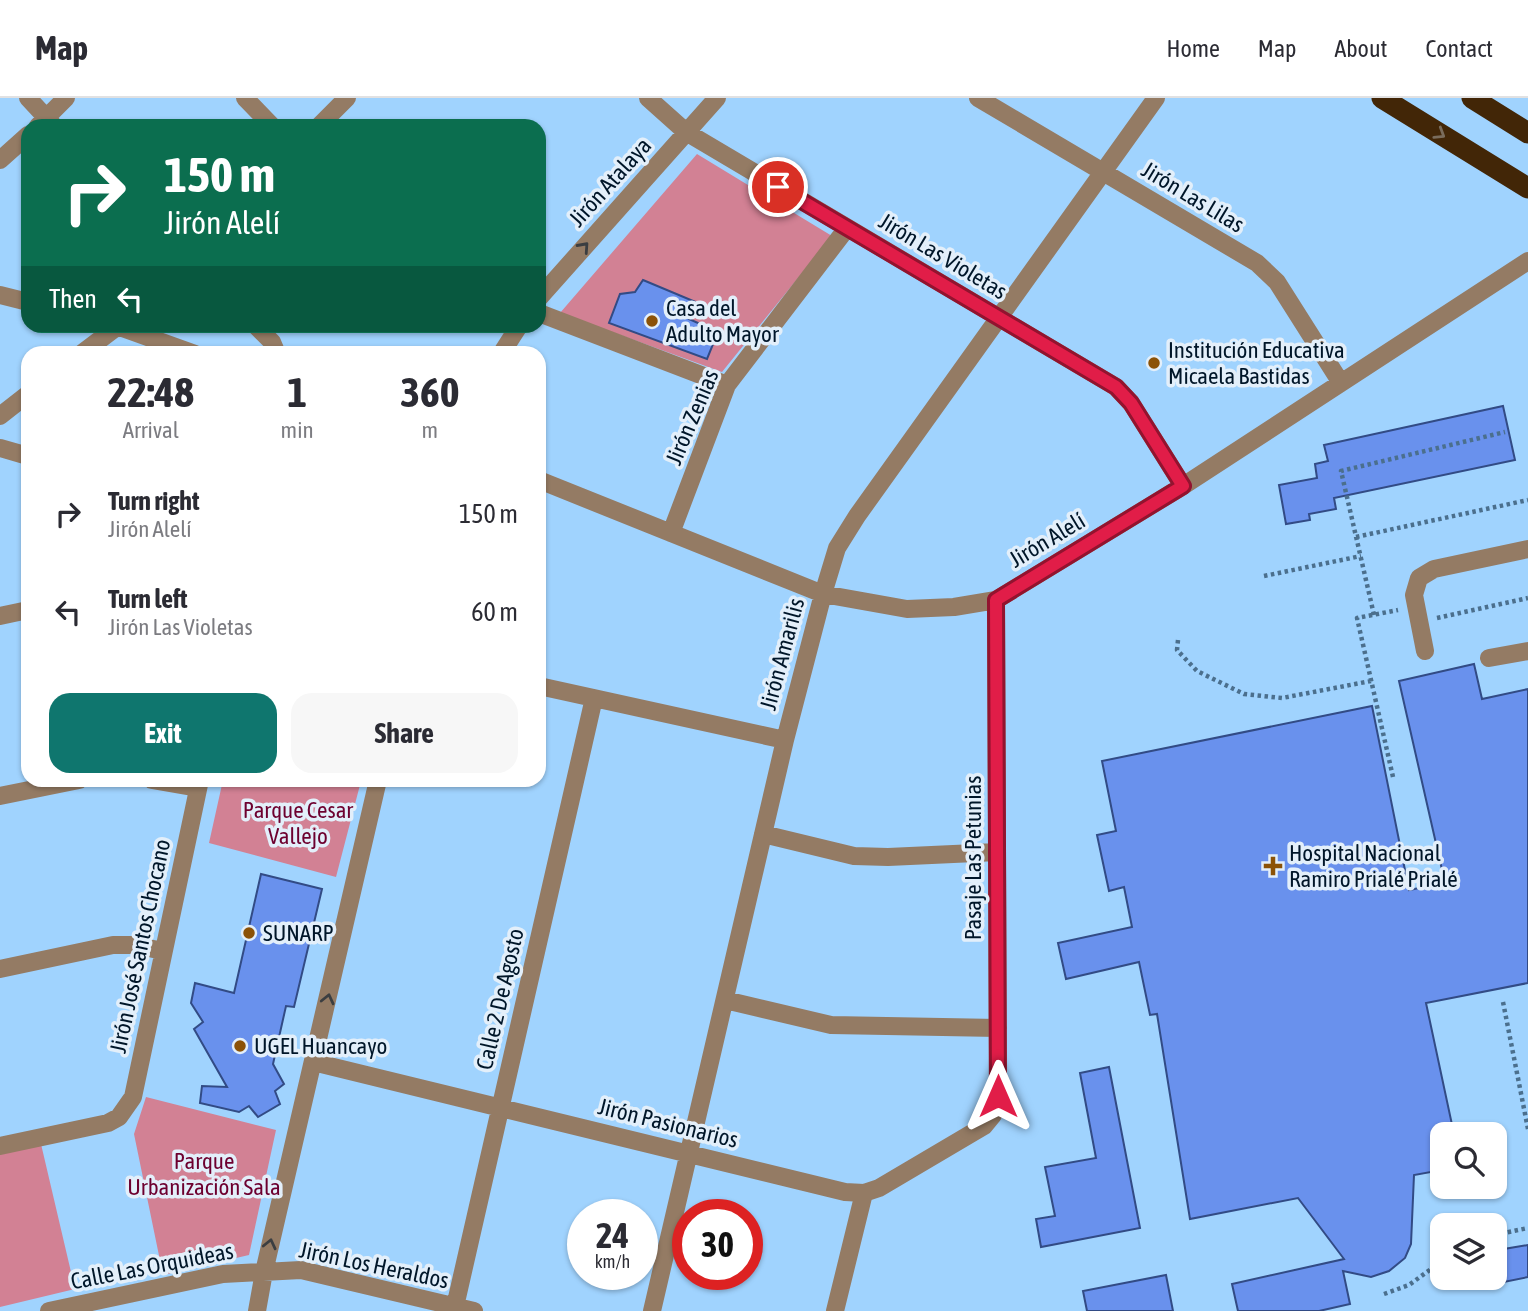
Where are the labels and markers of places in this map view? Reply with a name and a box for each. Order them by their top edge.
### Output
pin [748,157,808,217]
place label: Casa del Adulto Mayor [666,295,780,347]
marker: Casa del Adulto Mayor [644,313,660,329]
place label: Institución Educativa Micaela Bastidas [1168,337,1345,389]
marker: Institución Educativa Micaela Bastidas [1146,355,1162,371]
place label: Hospital Nacional Ramiro Prialé Prialé [1289,840,1458,892]
marker: Hospital Nacional Ramiro Prialé Prialé [1263,856,1283,876]
place label: SUNARP [263,920,334,946]
marker: SUNARP [241,925,257,941]
place label: UGEL Huancayo [254,1033,387,1059]
marker: UGEL Huancayo [232,1038,248,1054]

